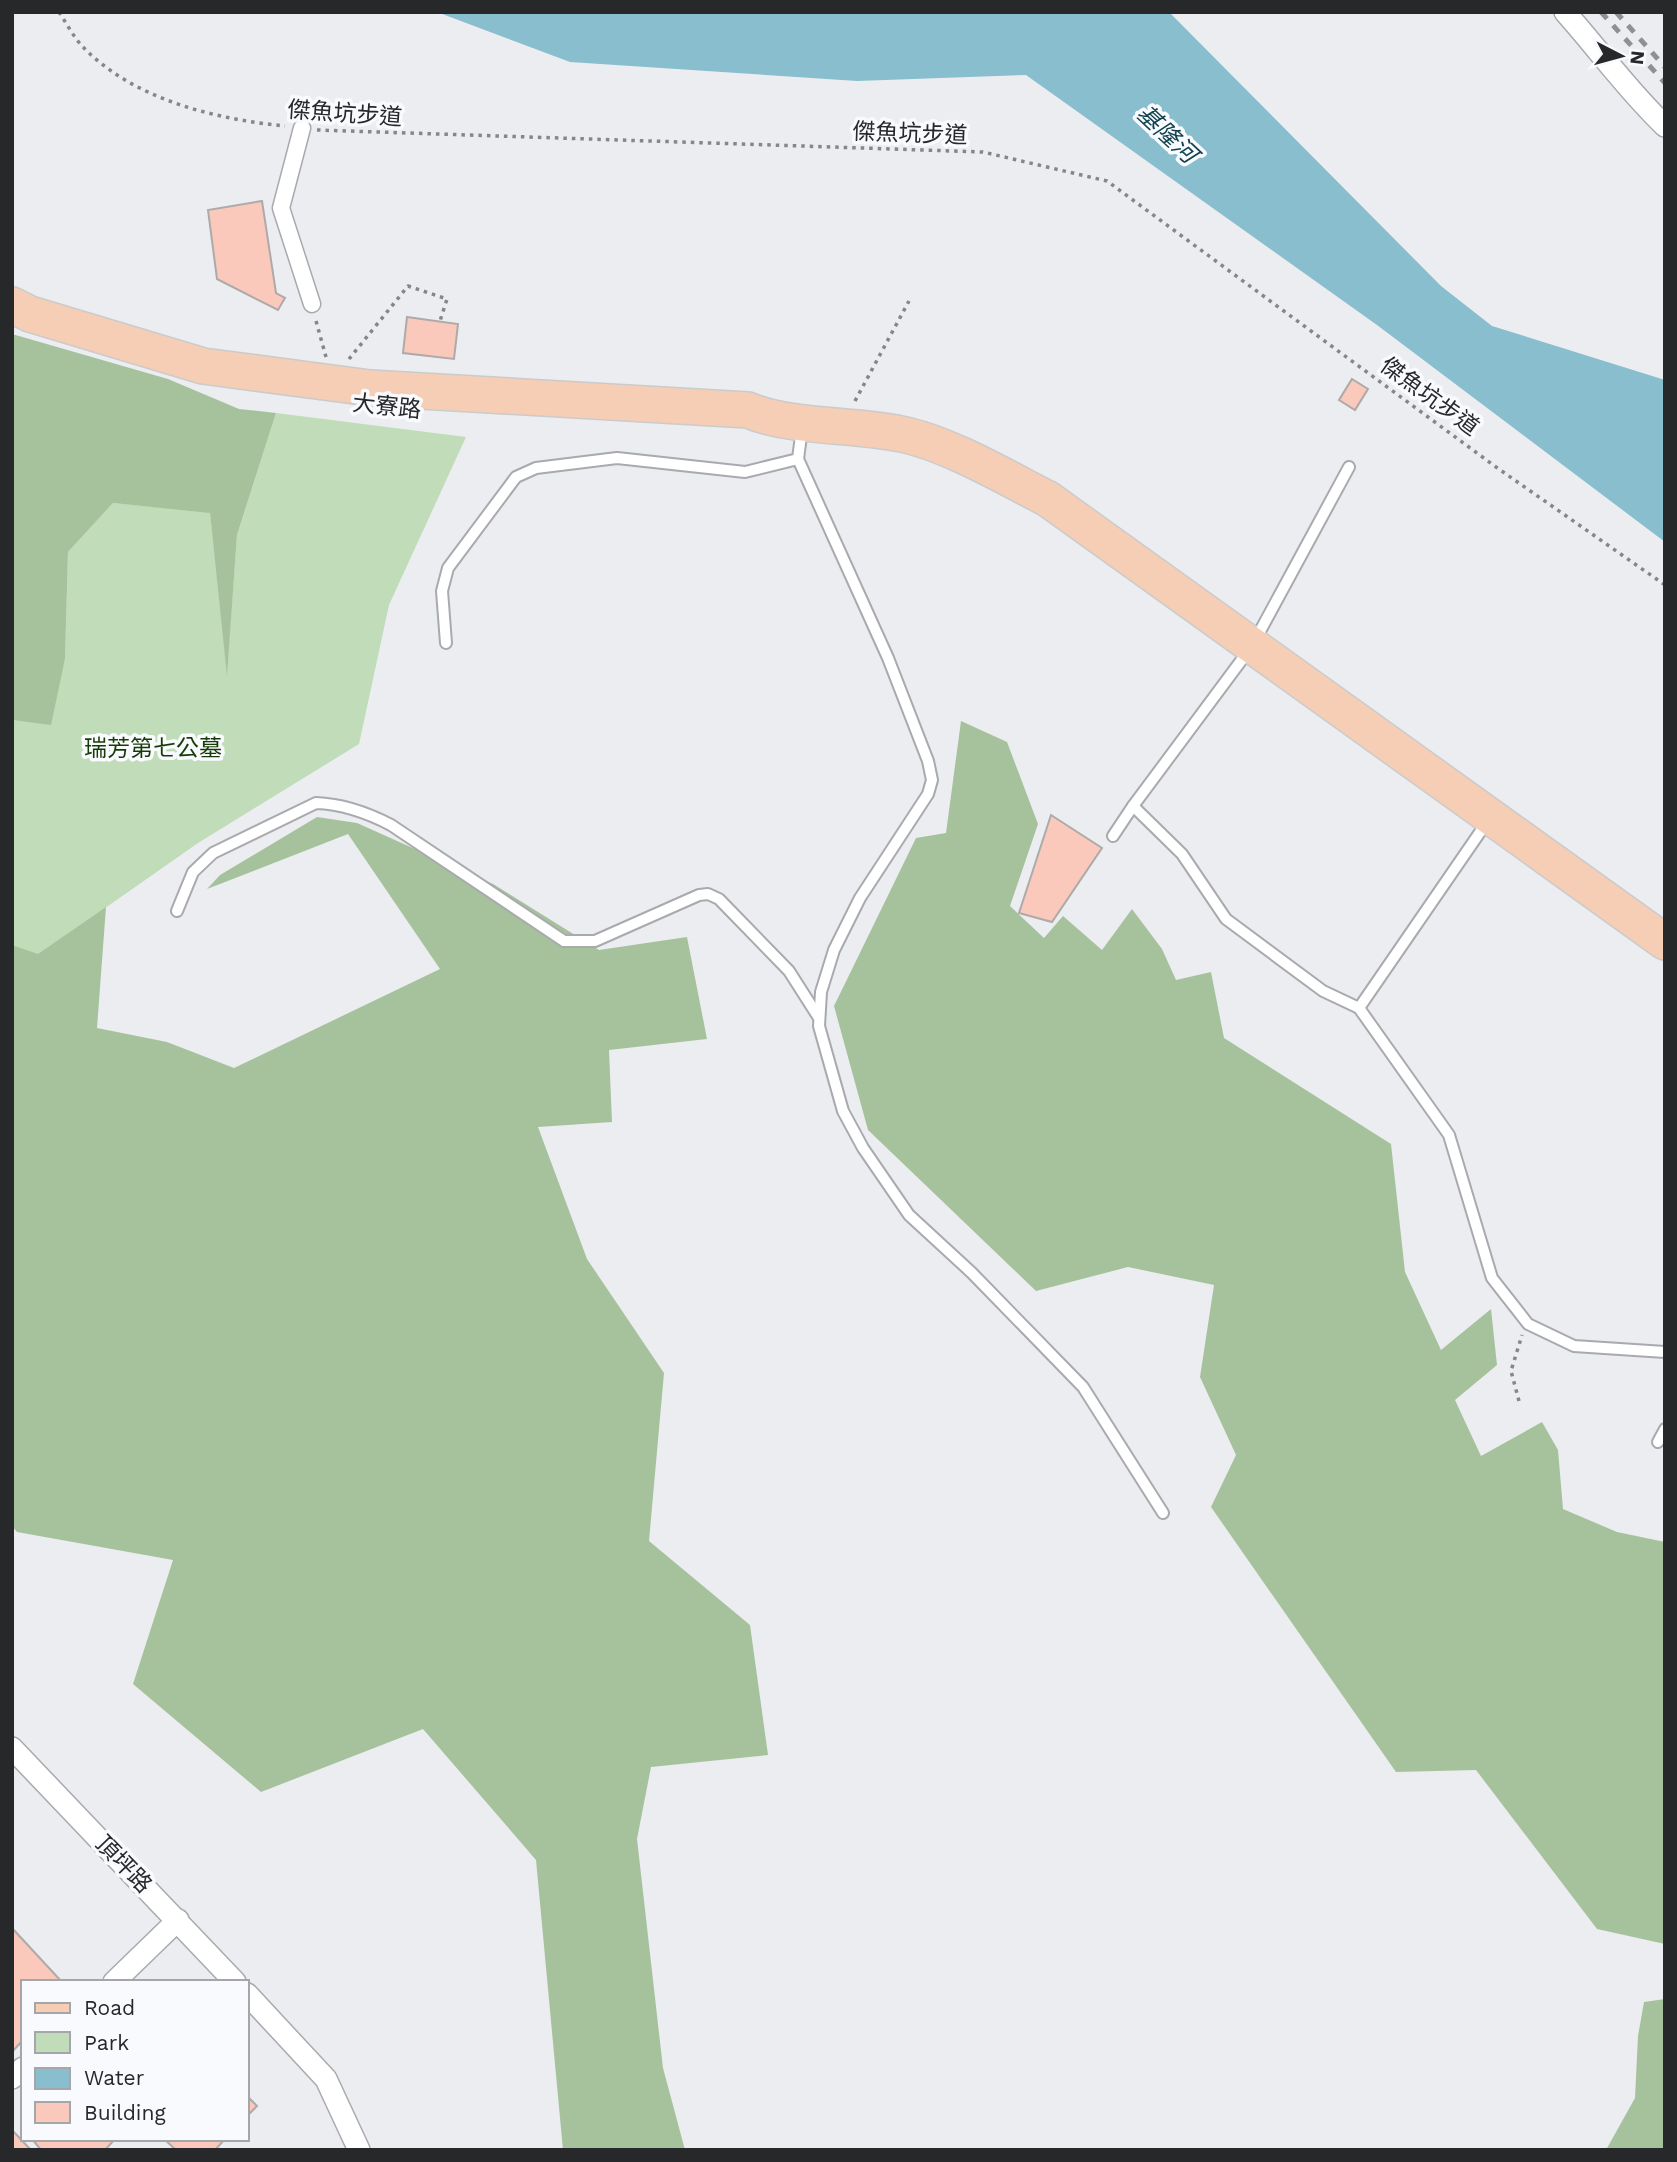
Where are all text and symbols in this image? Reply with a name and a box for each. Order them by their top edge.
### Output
north arrow [1586,21,1656,91]
text: N [1625,50,1650,66]
street label: 傑魚坑步道 [287,96,403,131]
water label: 基隆河 [1131,99,1206,172]
street label: 傑魚坑步道 [852,118,968,149]
street label: 傑魚坑步道 [1375,352,1484,441]
street label: 大寮路 [351,389,423,424]
park label: 瑞芳第七公墓 [84,735,222,762]
street label: 頂坪路 [90,1830,157,1899]
legend [21,1980,248,2141]
text: Road [84,1995,135,2020]
text: Park [84,2030,129,2055]
text: Water [84,2065,145,2090]
text: Building [84,2100,166,2125]

